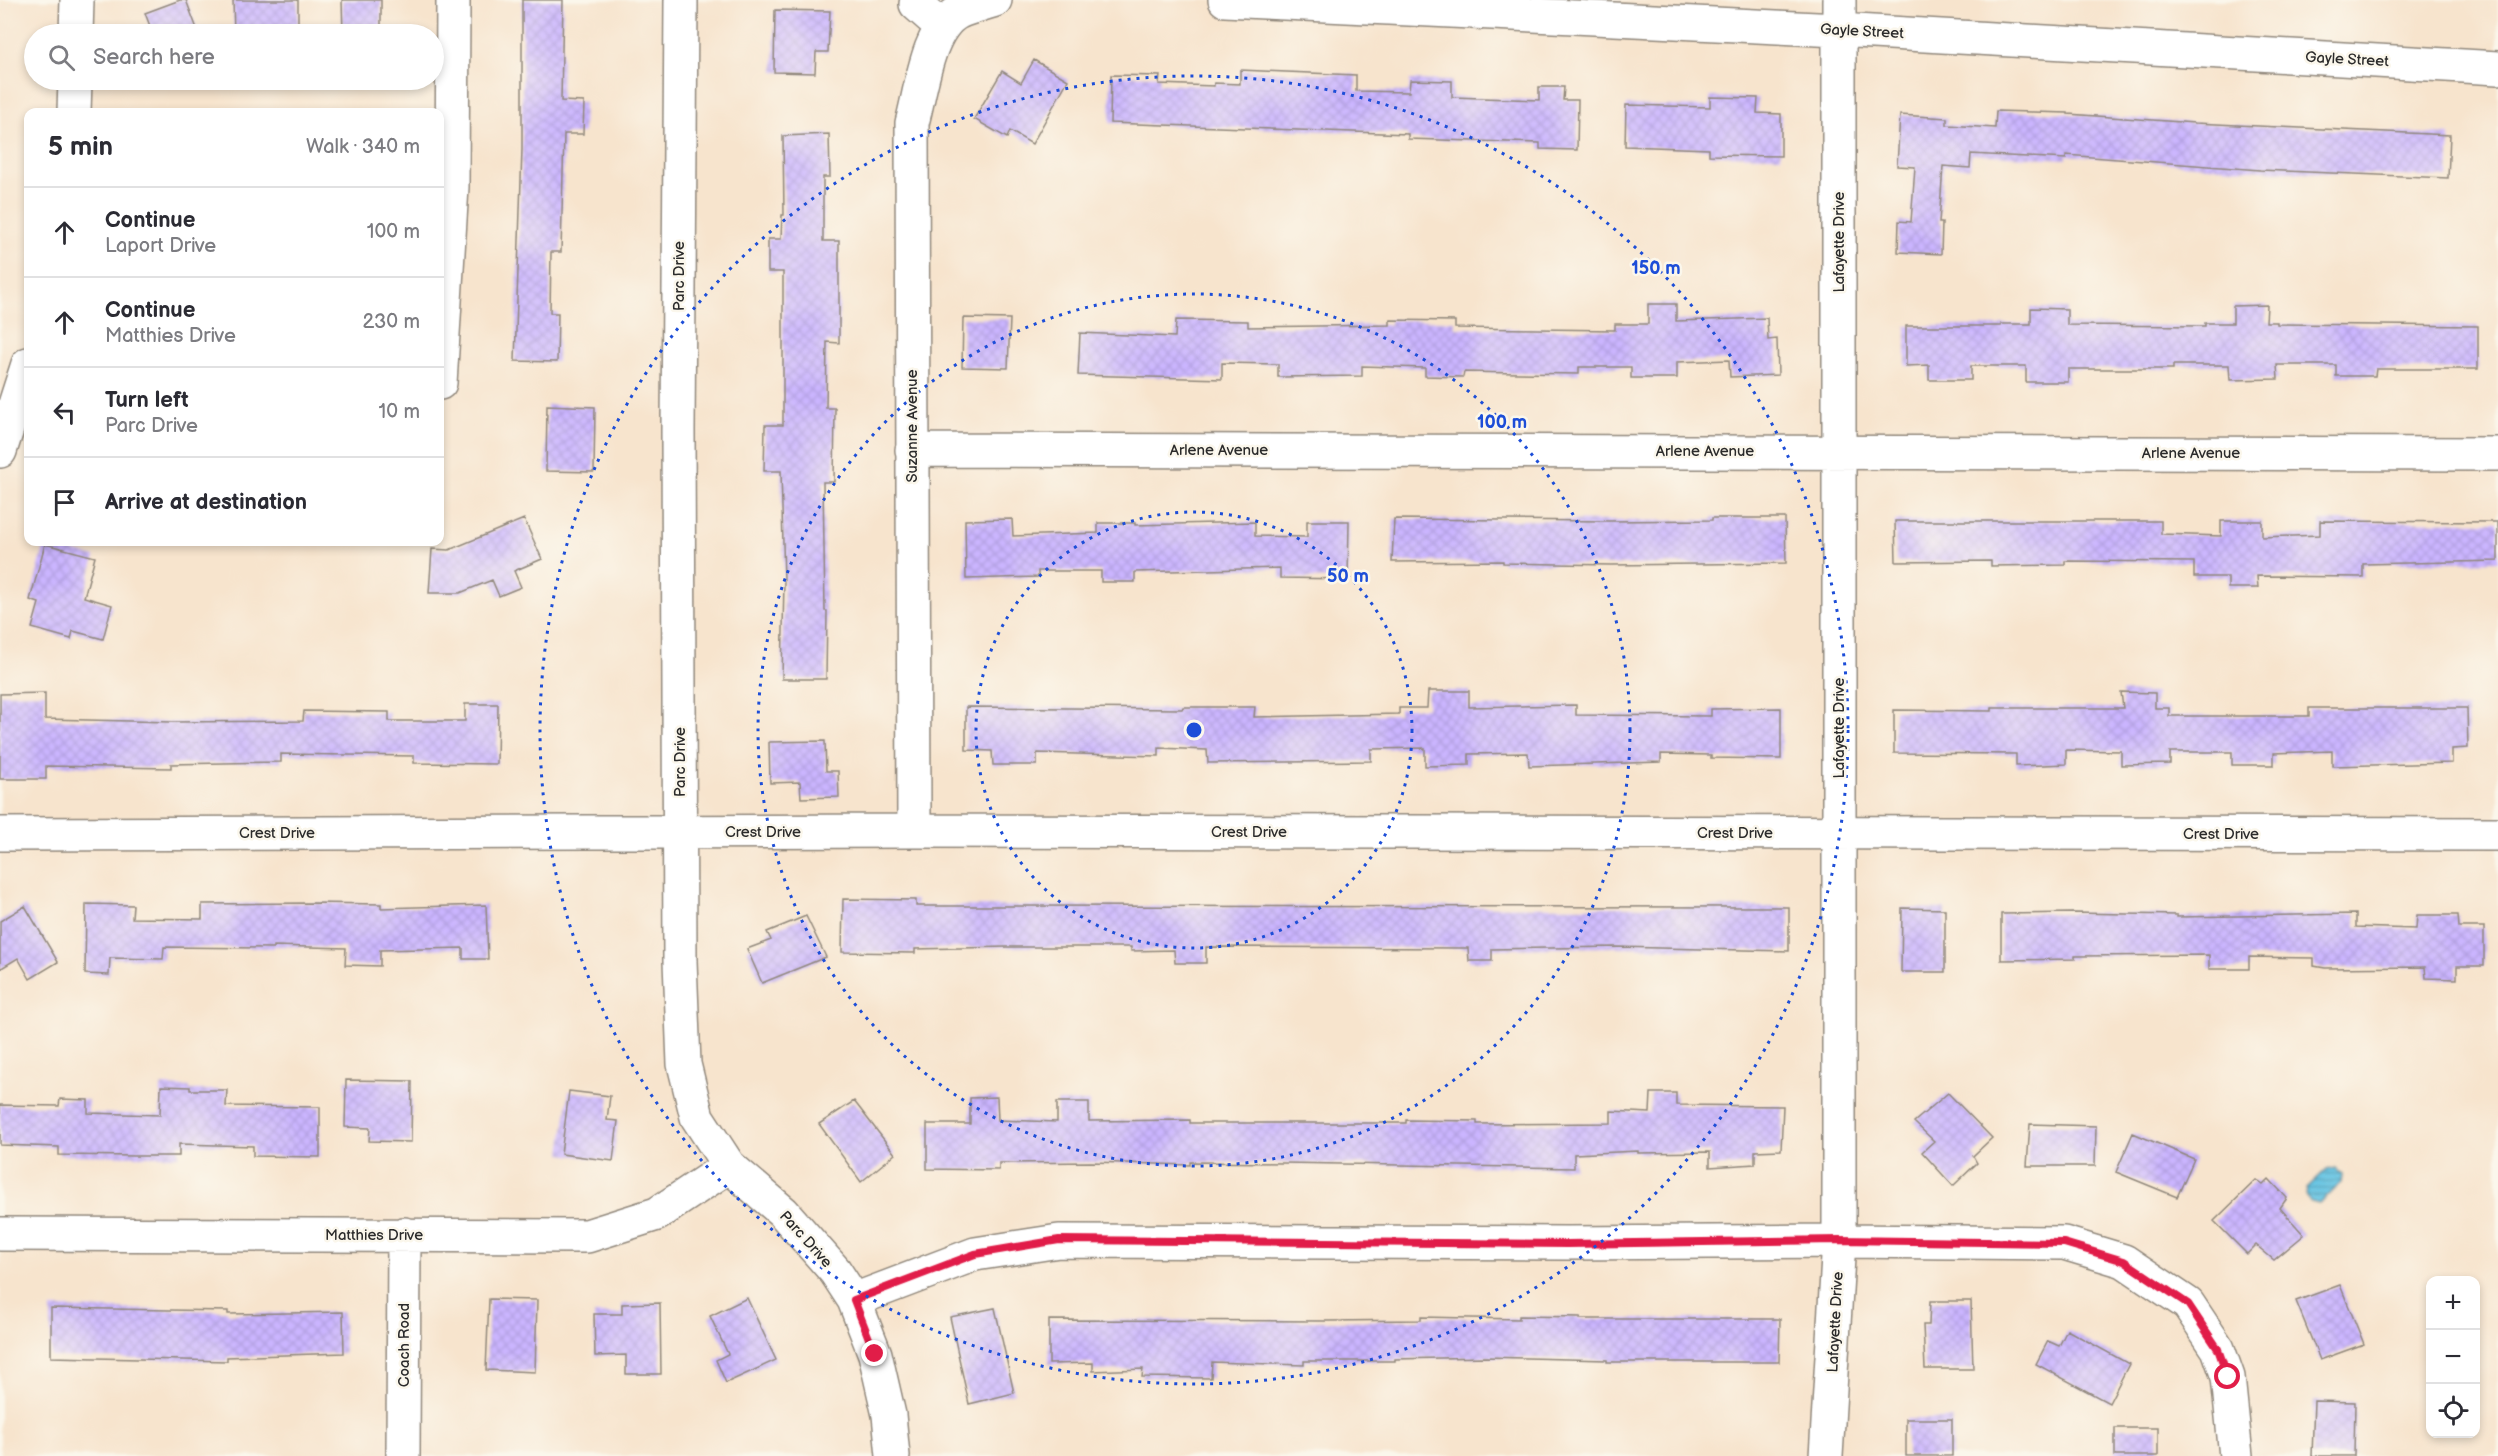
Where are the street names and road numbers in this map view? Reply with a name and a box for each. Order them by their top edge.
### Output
street label: Gayle Street [1820,20,1905,43]
street label: Gayle Street [2305,48,2390,71]
street label: Lafayette Drive [1830,191,1849,292]
street label: Parc Drive [670,241,689,311]
street label: Suzanne Avenue [903,369,922,483]
street label: Arlene Avenue [1170,441,1268,460]
street label: Arlene Avenue [1656,442,1754,461]
street label: Arlene Avenue [2142,444,2240,463]
street label: Lafayette Drive [1830,677,1849,778]
street label: Parc Drive [671,727,690,797]
street label: Crest Drive [725,823,801,842]
street label: Crest Drive [1211,823,1287,842]
street label: Crest Drive [239,824,315,843]
street label: Crest Drive [1697,824,1773,843]
street label: Crest Drive [2183,825,2259,844]
street label: Parc Drive [775,1207,836,1272]
street label: Matthies Drive [325,1226,423,1245]
street label: Lafayette Drive [1823,1271,1848,1373]
street label: Coach Road [395,1303,414,1387]

